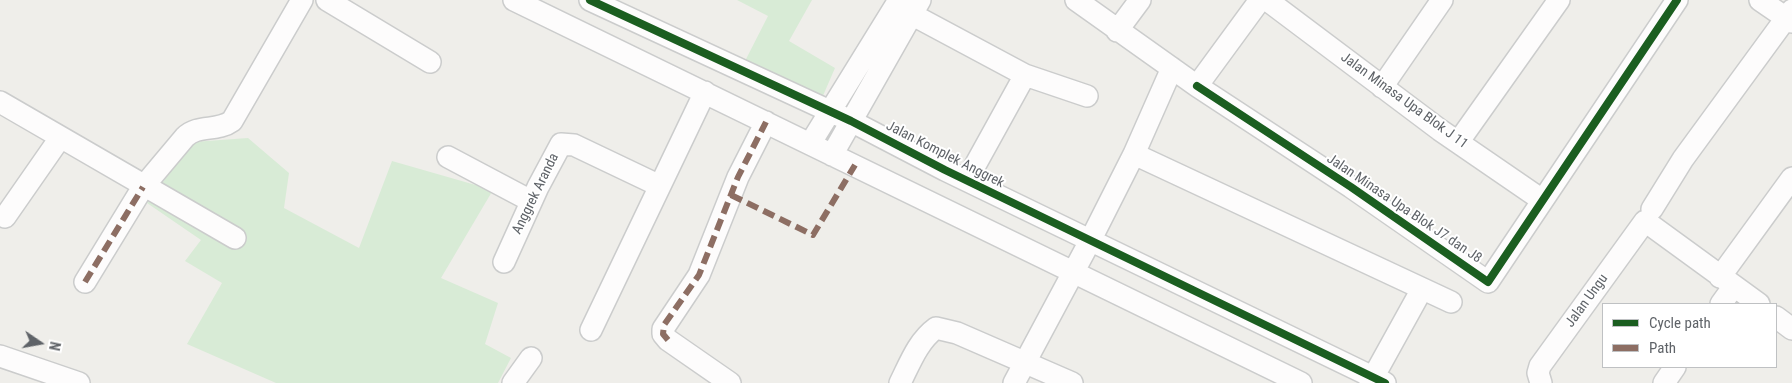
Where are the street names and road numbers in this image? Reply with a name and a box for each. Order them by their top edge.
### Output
street label: Jalan Minasa Upa Blok J 11 [1337,49,1471,153]
street label: Jalan Komplek Anggrek [883,118,1007,192]
street label: Anggrek Aranda [509,151,563,237]
street label: Jalan Minasa Upa Blok J7 dan J8 [1323,151,1485,267]
street label: Jalan Ungu [1562,271,1612,331]

